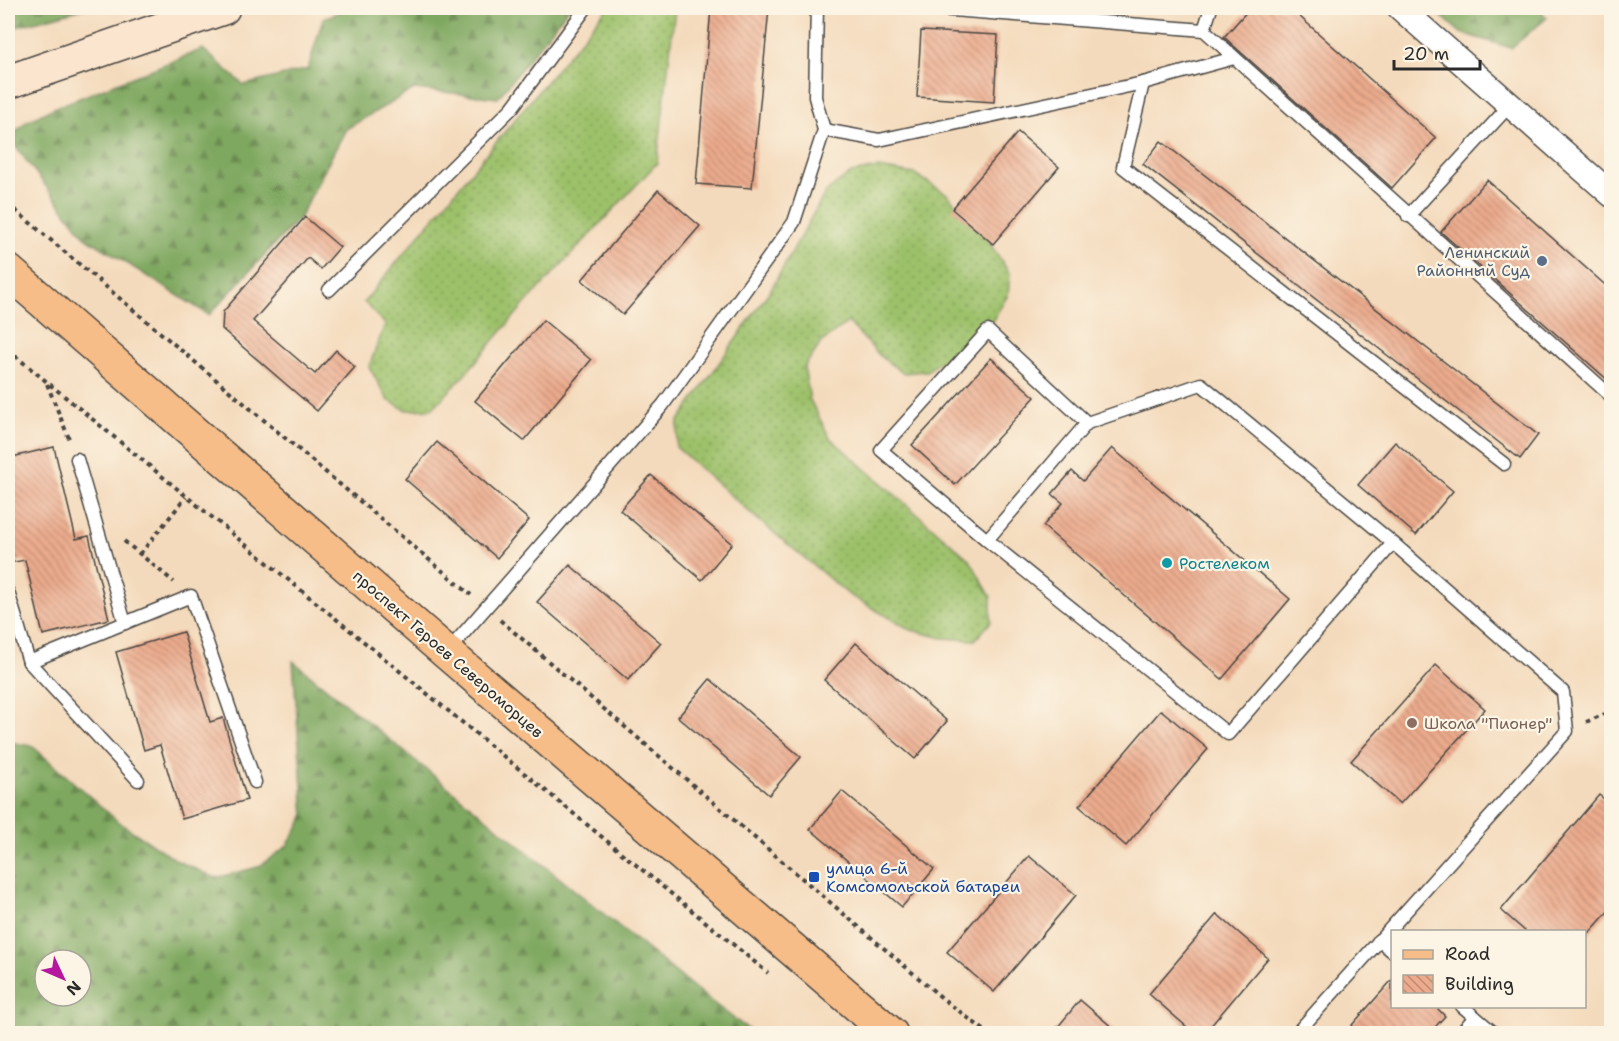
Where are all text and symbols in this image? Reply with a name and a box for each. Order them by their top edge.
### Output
scale bar [1394,33,1480,71]
text: 20 m [1403,42,1449,66]
place label: Ленинский Районный Суд [1417,242,1530,281]
marker: Ленинский Районный Суд [1535,254,1549,268]
place label: Ростелеком [1179,553,1270,574]
marker: Ростелеком [1160,556,1174,570]
street label: проспект Героев Североморцев [348,565,548,743]
place label: Школа "Пионер" [1424,713,1552,734]
marker: Школа "Пионер" [1405,716,1419,730]
place label: улица 6-й Комсомольской батареи [826,858,1020,897]
marker: улица 6-й Комсомольской батареи [807,870,821,884]
legend [1391,930,1586,1008]
text: Road [1445,942,1490,966]
north arrow [33,948,93,1008]
text: Building [1445,972,1514,996]
text: N [61,976,85,1000]

